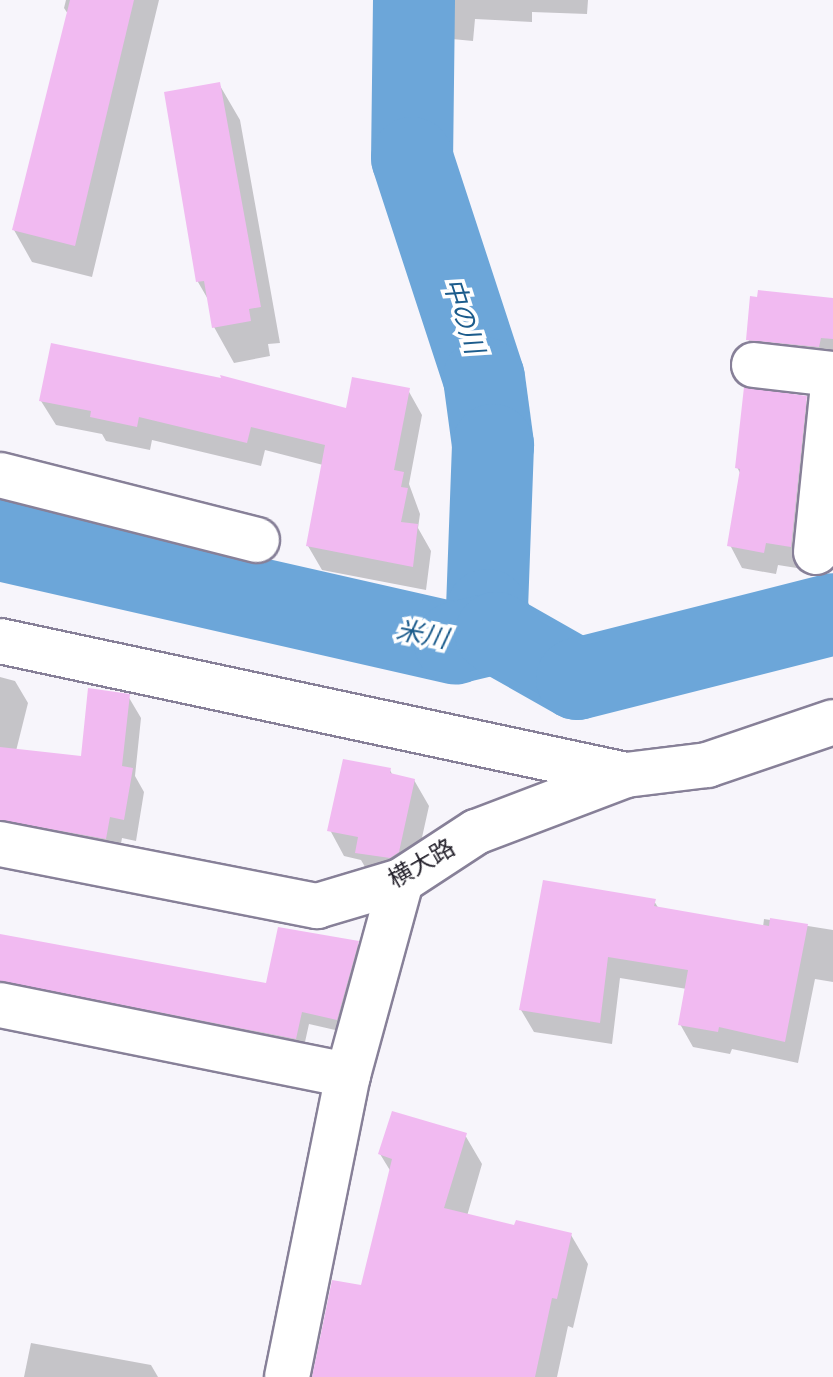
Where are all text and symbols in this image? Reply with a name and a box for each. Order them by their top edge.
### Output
water label: 中の川 [436,274,490,358]
water label: 米川 [394,615,450,655]
street label: 横大路 [384,834,460,894]

